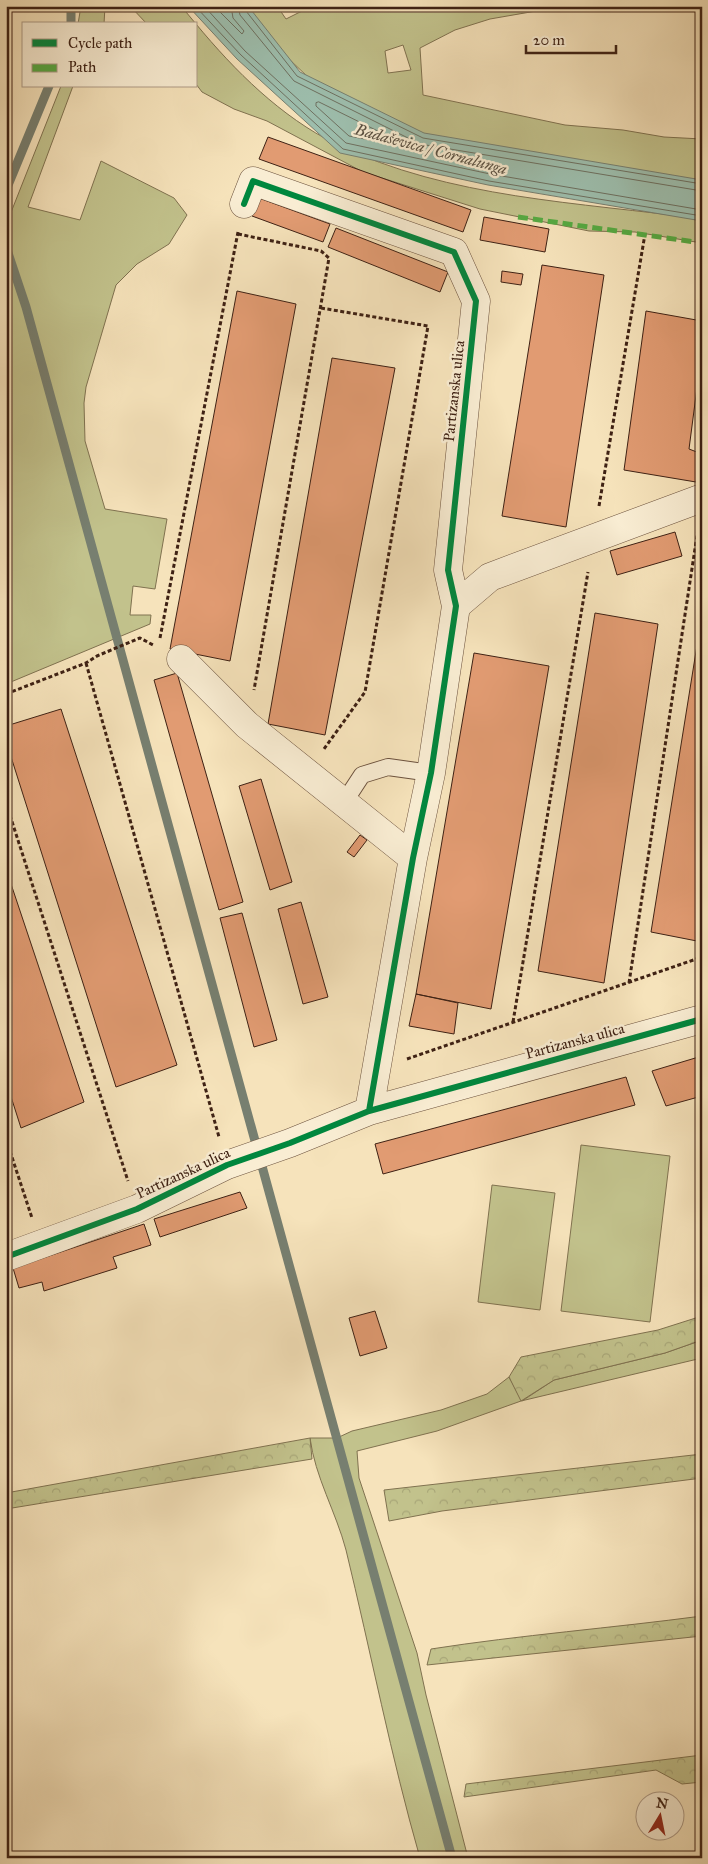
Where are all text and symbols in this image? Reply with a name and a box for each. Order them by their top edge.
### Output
legend [22,22,198,88]
scale bar [526,22,616,54]
text: 20 m [533,31,565,49]
text: Cycle path [68,34,133,52]
text: Path [68,58,97,76]
water label: Badaševica / Cornalunga [352,119,509,178]
street label: Partizanska ulica [440,339,468,443]
street label: Partizanska ulica [523,1019,627,1063]
street label: Partizanska ulica [133,1143,234,1203]
north arrow [636,1792,686,1842]
text: N [655,1794,670,1813]

